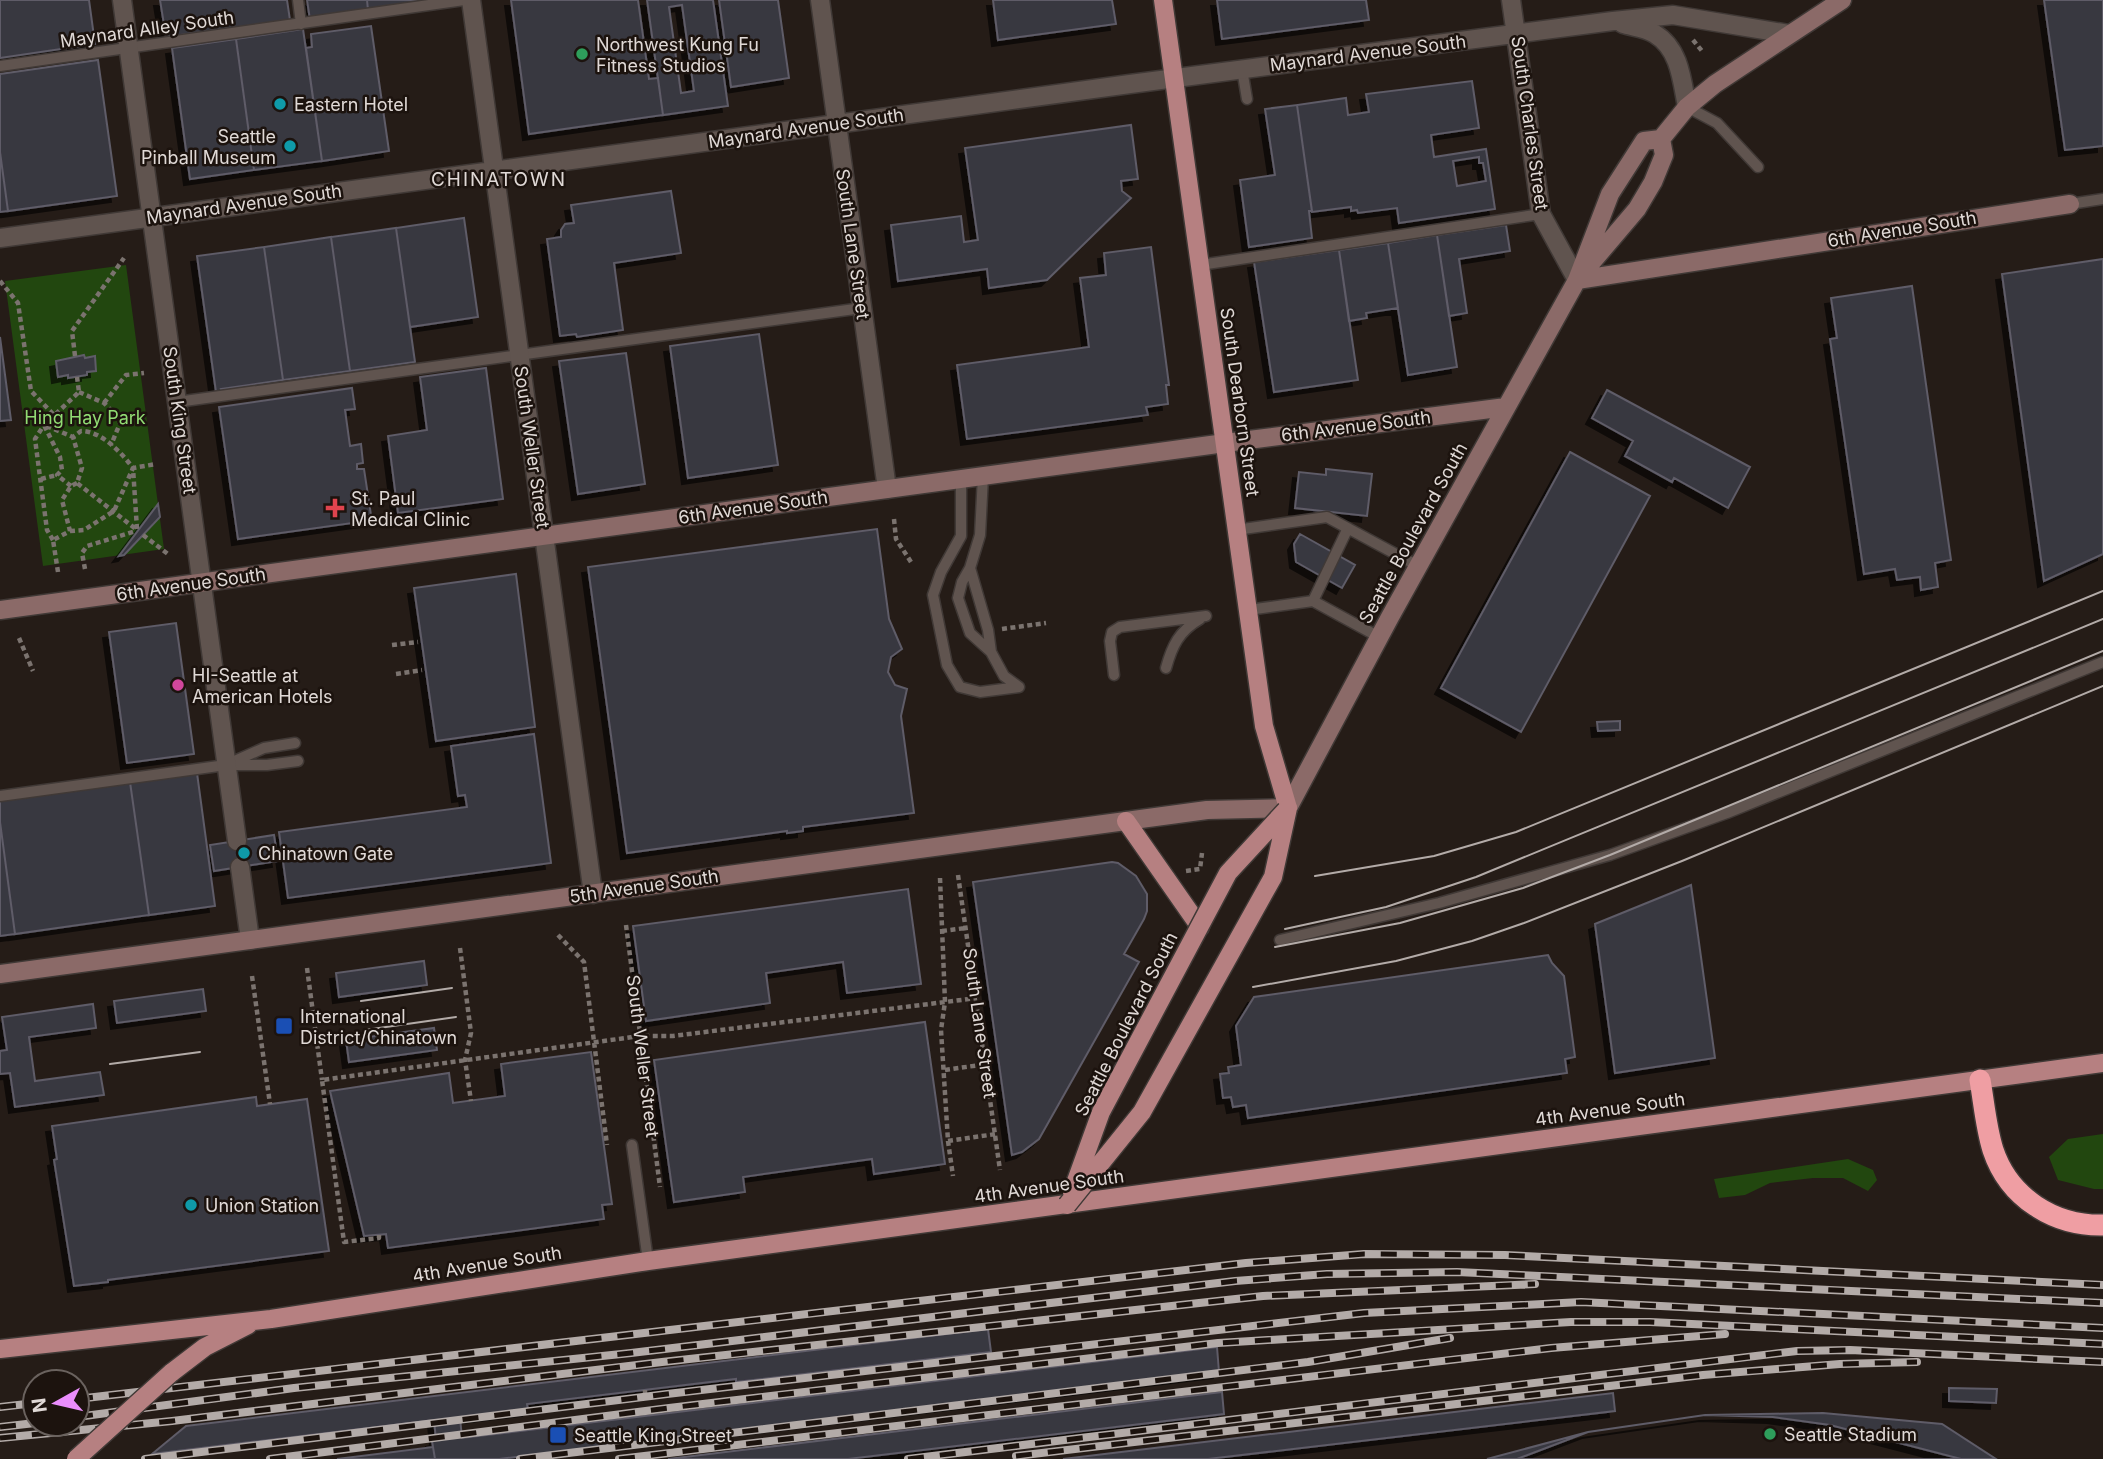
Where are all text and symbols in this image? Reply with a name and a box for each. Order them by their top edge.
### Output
street label: Maynard Alley South [59,6,235,52]
street label: Maynard Avenue South [1269,31,1467,75]
place label: Northwest Kung Fu Fitness Studios [596,34,759,76]
street label: South Charles Street [1507,35,1553,212]
marker: Northwest Kung Fu Fitness Studios [574,46,590,62]
place label: Eastern Hotel [294,94,408,115]
marker: Eastern Hotel [272,96,288,112]
street label: Maynard Avenue South [707,104,905,152]
place label: Seattle Pinball Museum [141,126,276,168]
marker: Seattle Pinball Museum [282,138,298,154]
street label: South Lane Street [832,167,874,321]
district label: CHINATOWN [431,168,567,191]
street label: Maynard Avenue South [145,180,343,228]
street label: 6th Avenue South [1826,207,1978,251]
street label: South Dearborn Street [1216,306,1264,498]
street label: South King Street [159,345,201,495]
street label: South Weller Street [510,364,554,530]
street label: 6th Avenue South [1280,406,1432,446]
park label: Hing Hay Park [24,407,146,428]
street label: Seattle Boulevard South [1354,439,1472,627]
street label: 6th Avenue South [677,486,829,528]
place label: St. Paul Medical Clinic [351,488,470,530]
marker: St. Paul Medical Clinic [325,498,345,518]
street label: 6th Avenue South [115,563,267,605]
place label: HI-Seattle at American Hotels [192,665,333,707]
marker: HI-Seattle at American Hotels [170,677,186,693]
place label: Chinatown Gate [258,843,393,864]
marker: Chinatown Gate [236,845,252,861]
street label: 5th Avenue South [568,865,720,907]
street label: Seattle Boulevard South [1070,929,1182,1119]
street label: South Lane Street [959,946,1001,1100]
street label: South Weller Street [623,973,663,1139]
place label: International District/Chinatown [300,1006,457,1048]
marker: International District/Chinatown [274,1016,294,1036]
street label: 4th Avenue South [1534,1088,1686,1130]
street label: 4th Avenue South [973,1165,1125,1207]
place label: Union Station [205,1195,319,1216]
marker: Union Station [183,1197,199,1213]
street label: 4th Avenue South [411,1242,563,1286]
north arrow [21,1368,91,1438]
text: N [27,1397,52,1414]
place label: Seattle Stadium [1784,1424,1917,1445]
marker: Seattle King Street [548,1425,568,1445]
place label: Seattle King Street [574,1425,732,1446]
marker: Seattle Stadium [1762,1426,1778,1442]

